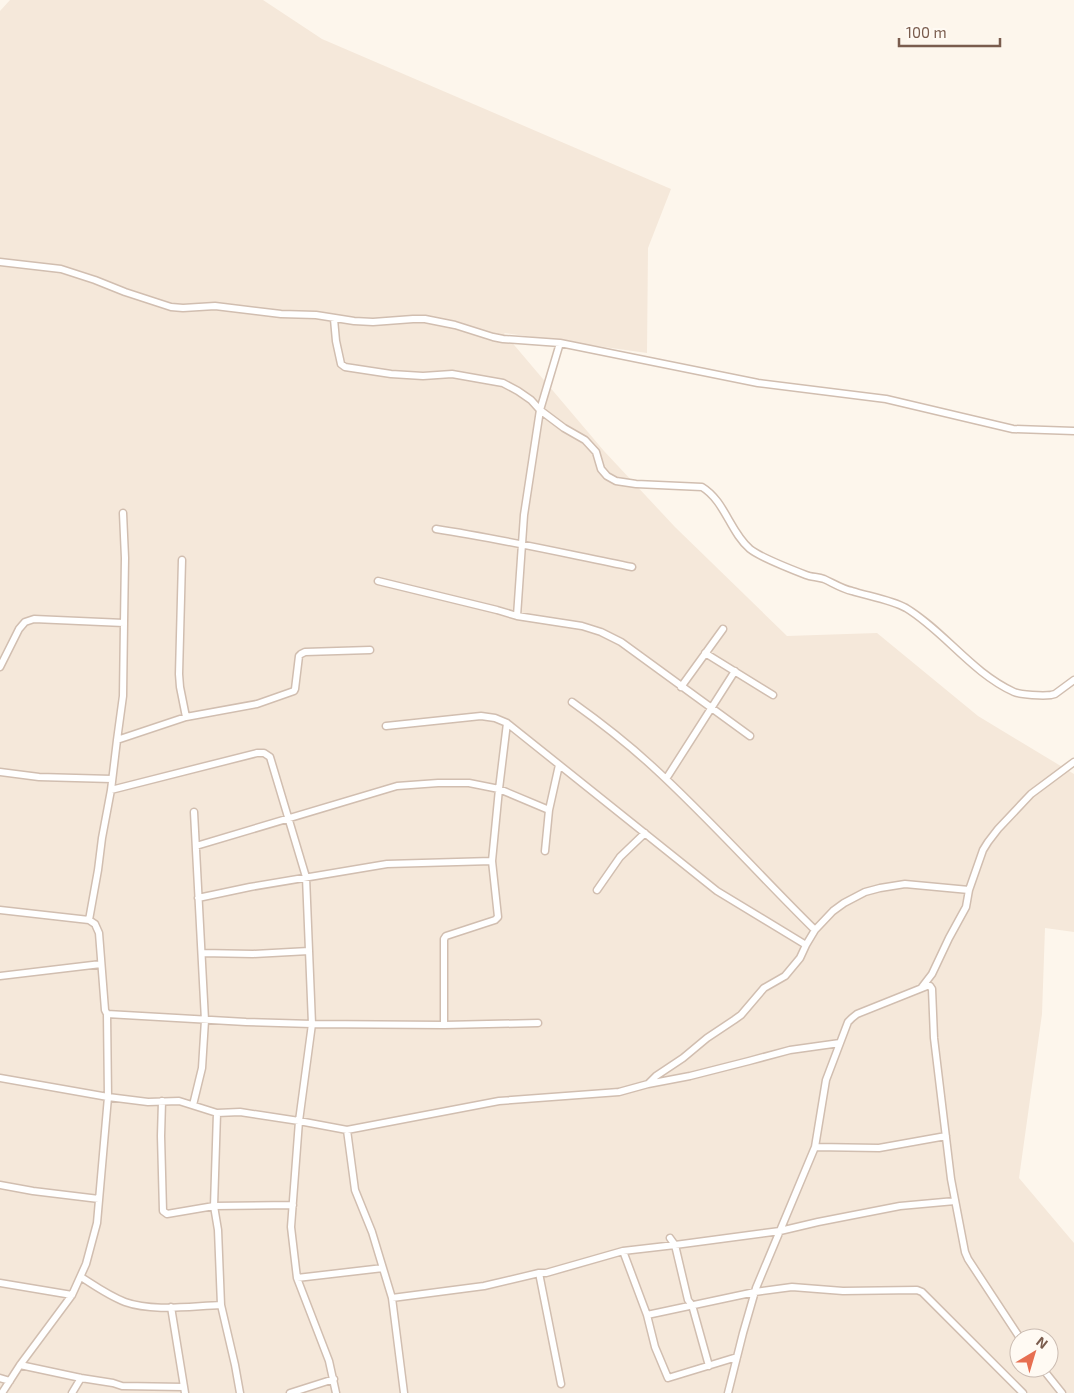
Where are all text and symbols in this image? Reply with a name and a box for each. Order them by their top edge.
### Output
scale bar [899,15,1000,47]
text: 100 m [906,23,947,41]
north arrow [1009,1328,1059,1378]
text: N [1033,1333,1052,1352]

